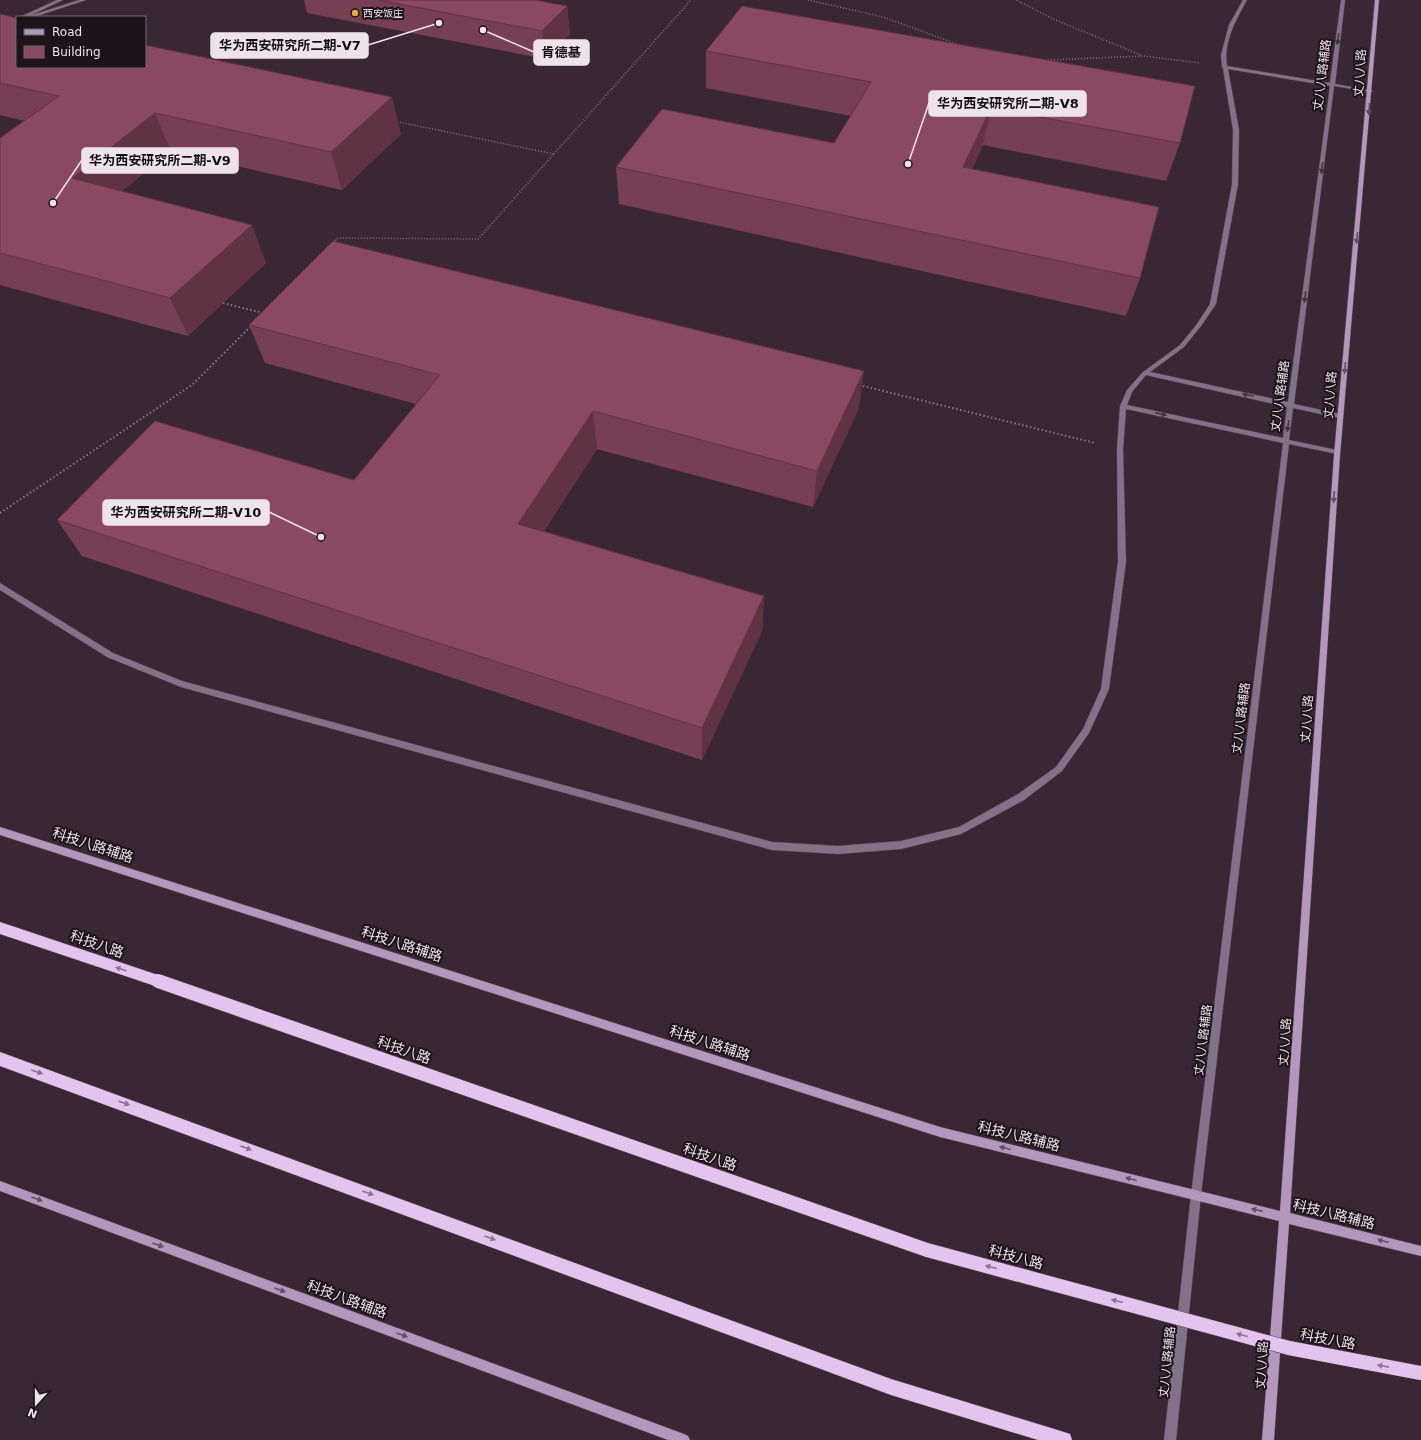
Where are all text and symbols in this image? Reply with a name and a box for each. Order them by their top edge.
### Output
marker: 西安饭庄 [350,8,360,18]
place label: 西安饭庄 [363,8,403,19]
legend [16,16,146,68]
text: Road [52,25,82,39]
callout: 华为西安研究所二期-V7 [211,33,368,58]
one-way arrow [1335,33,1341,45]
text: 华为西安研究所二期-V7 [219,38,361,53]
street label: 丈八八路辅路 [1311,38,1333,112]
callout: 肯德基 [534,40,589,65]
text: Building [52,45,101,59]
text: 肯德基 [541,45,581,60]
street label: 丈八八路 [1351,49,1369,97]
callout: 华为西安研究所二期-V8 [929,91,1086,116]
text: 华为西安研究所二期-V8 [937,96,1079,111]
one-way arrow [1366,103,1372,115]
callout: 华为西安研究所二期-V9 [82,148,238,173]
text: 华为西安研究所二期-V9 [89,153,231,168]
one-way arrow [1319,162,1325,174]
one-way arrow [1353,232,1360,244]
one-way arrow [1302,291,1308,303]
street label: 丈八八路辅路 [1268,359,1292,433]
one-way arrow [1341,362,1348,374]
street label: 丈八八路 [1321,370,1339,420]
one-way arrow [1241,392,1254,398]
one-way arrow [1155,412,1168,418]
one-way arrow [1285,419,1291,432]
one-way arrow [1331,491,1338,503]
callout: 华为西安研究所二期-V10 [103,500,269,525]
text: 华为西安研究所二期-V10 [111,505,261,520]
street label: 丈八八路辅路 [1230,681,1252,755]
street label: 丈八八路 [1298,695,1316,743]
street label: 科技八路辅路 [51,824,135,866]
street label: 科技八路辅路 [360,923,444,965]
street label: 科技八路 [68,927,126,961]
one-way arrow [115,965,127,971]
street label: 丈八八路辅路 [1192,1003,1214,1077]
street label: 丈八八路 [1276,1018,1294,1066]
street label: 科技八路辅路 [668,1022,752,1064]
street label: 科技八路 [375,1033,433,1067]
one-way arrow [31,1069,43,1075]
one-way arrow [118,1101,130,1107]
street label: 科技八路辅路 [976,1118,1062,1154]
street label: 科技八路 [681,1140,739,1174]
one-way arrow [998,1145,1010,1151]
one-way arrow [240,1146,252,1152]
one-way arrow [1125,1176,1137,1182]
one-way arrow [362,1191,374,1197]
street label: 科技八路辅路 [1291,1196,1377,1232]
one-way arrow [31,1197,43,1203]
one-way arrow [1251,1207,1263,1213]
one-way arrow [484,1236,496,1242]
one-way arrow [1377,1238,1389,1244]
one-way arrow [153,1242,165,1248]
street label: 科技八路 [987,1242,1045,1272]
one-way arrow [985,1264,997,1270]
street label: 科技八路辅路 [305,1277,389,1321]
one-way arrow [275,1287,287,1293]
one-way arrow [1110,1298,1122,1304]
street label: 丈八八路辅路 [1156,1325,1178,1399]
street label: 科技八路 [1299,1326,1357,1352]
one-way arrow [1236,1332,1248,1338]
one-way arrow [397,1333,409,1339]
street label: 丈八八路 [1253,1341,1271,1389]
one-way arrow [1377,1363,1389,1369]
north arrow [16,1384,56,1424]
text: N [26,1405,39,1421]

